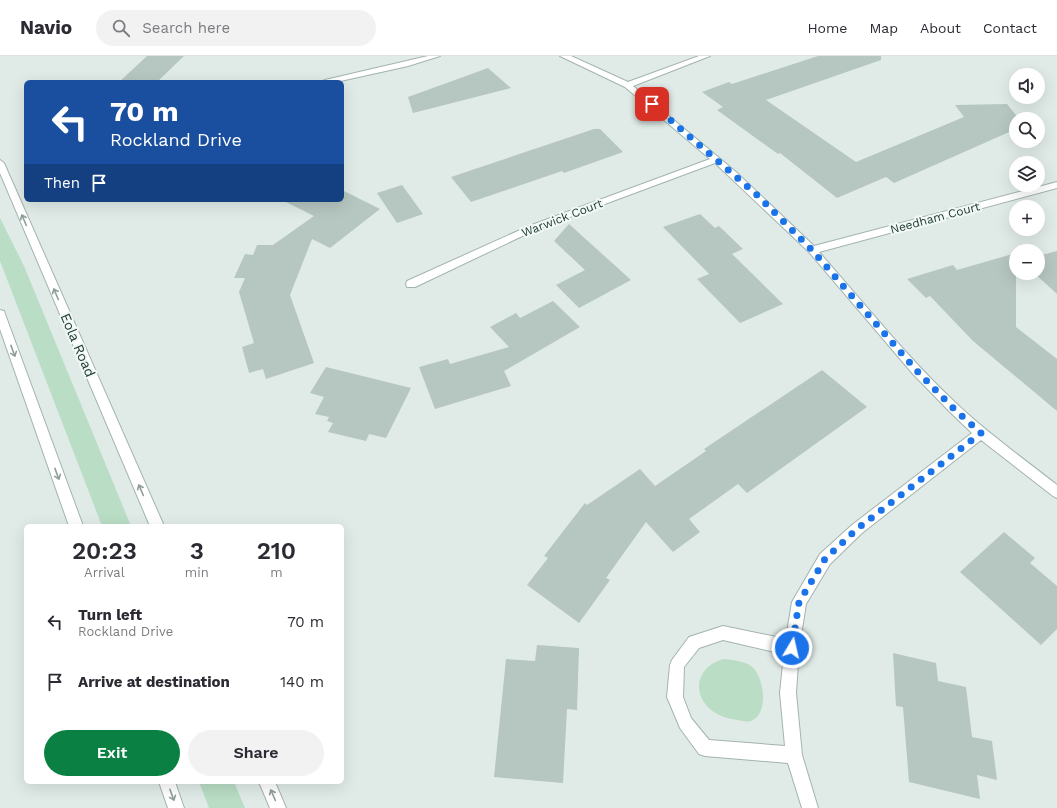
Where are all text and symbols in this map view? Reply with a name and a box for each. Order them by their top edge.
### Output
search box [96,10,376,46]
text: Navio [20,16,72,39]
icon: search [110,17,132,39]
text: Search here [142,19,230,37]
text: Home [807,20,847,36]
text: Map [869,20,898,36]
text: About [920,20,961,36]
text: Contact [983,20,1037,36]
map controls [1009,68,1045,280]
button: sound [1009,68,1045,104]
pin [635,87,669,121]
icon: arrive [641,93,663,115]
text: 70 m [110,95,179,128]
icon: left [44,96,96,148]
button: search [1009,112,1045,148]
text: Rockland Drive [110,129,242,150]
button: layers [1009,156,1045,192]
icon: arrive [88,172,110,194]
text: Then [44,174,80,192]
street label: Warwick Court [519,196,605,240]
street label: Needham Court [889,199,981,237]
button: + [1009,200,1045,236]
one-way arrow [20,214,28,226]
button: − [1009,244,1045,280]
one-way arrow [52,288,60,300]
street label: Eola Road [57,311,99,379]
one-way arrow [10,345,17,358]
one-way arrow [54,467,61,480]
one-way arrow [137,485,144,497]
text: 20:23 [72,537,137,565]
text: 3 [190,537,204,565]
text: 210 [257,537,296,565]
text: Arrival [84,565,125,580]
text: min [185,565,209,580]
text: m [270,565,283,580]
text: Turn left [78,606,142,624]
icon: left [44,611,66,633]
text: 70 m [287,613,324,631]
text: Rockland Drive [78,624,173,639]
position arrow [771,627,813,669]
icon: arrive [44,671,66,693]
text: Arrive at destination [78,673,230,691]
text: 140 m [280,673,324,691]
button: Exit [44,730,180,776]
button: Share [188,730,324,776]
one-way arrow [168,789,176,801]
one-way arrow [268,789,276,801]

